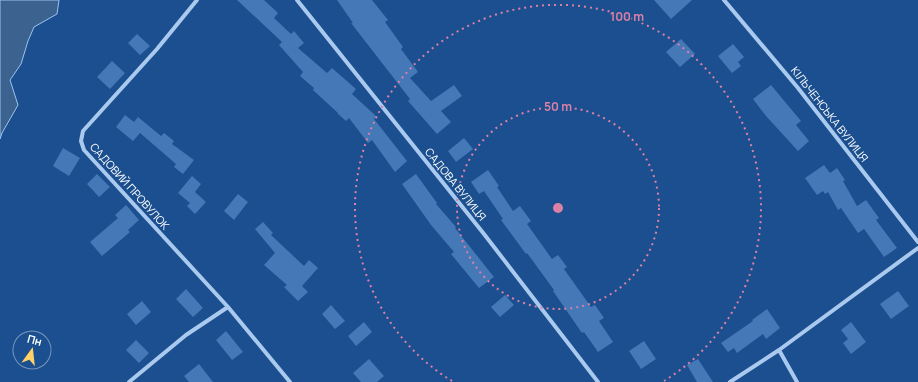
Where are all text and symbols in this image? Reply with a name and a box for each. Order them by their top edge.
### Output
text: 100 m [610,8,644,25]
street label: КІЛЬЧЕНСЬКА ВУЛИЦЯ [788,63,872,165]
text: 50 m [544,98,572,115]
street label: САДОВИЙ ПРОВУЛОК [87,139,173,233]
street label: САДОВА ВУЛИЦЯ [422,144,490,224]
centre of rings [551,201,565,215]
north arrow [12,330,52,370]
text: Пн [26,331,44,349]

